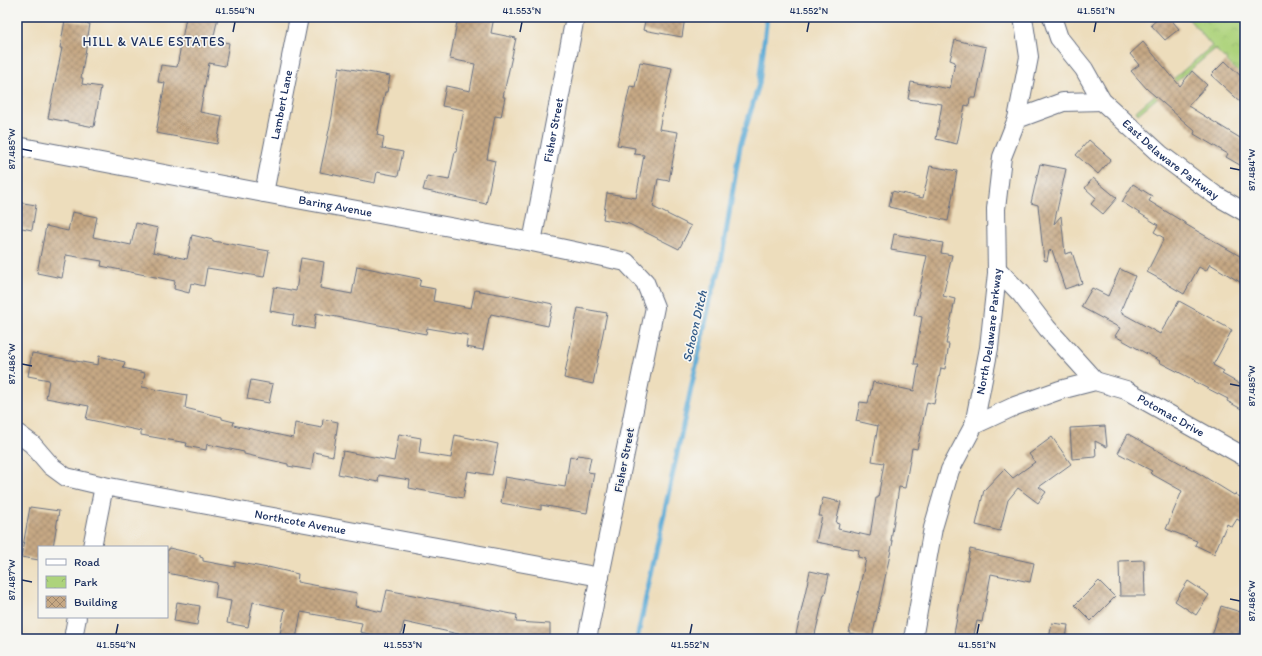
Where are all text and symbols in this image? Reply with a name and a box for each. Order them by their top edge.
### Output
text: 41.554°N [215,4,255,17]
text: 41.553°N [503,4,542,17]
text: 41.552°N [790,4,829,17]
text: 41.551°N [1077,4,1115,17]
district label: HILL & VALE ESTATES [83,34,225,49]
street label: Lambert Lane [268,68,295,141]
street label: Fisher Street [540,96,567,164]
street label: East Delaware Parkway [1120,116,1222,203]
text: 87.485°W [5,128,18,170]
text: 87.484°W [1245,149,1258,191]
street label: Baring Avenue [297,192,374,220]
street label: North Delaware Parkway [973,268,1004,396]
water label: Schoon Ditch [679,289,710,363]
text: 87.486°W [5,343,18,385]
text: 87.485°W [1245,365,1258,407]
street label: Potomac Drive [1135,391,1207,440]
street label: Fisher Street [611,426,637,494]
street label: Northcote Avenue [253,507,347,537]
legend [38,546,168,618]
text: Road [74,555,100,569]
text: 87.487°W [5,559,18,600]
text: Park [74,575,98,589]
text: 87.486°W [1245,580,1258,622]
text: Building [74,595,118,609]
text: 41.554°N [96,638,136,651]
text: 41.553°N [384,638,423,651]
text: 41.552°N [671,638,710,651]
text: 41.551°N [958,638,996,651]

